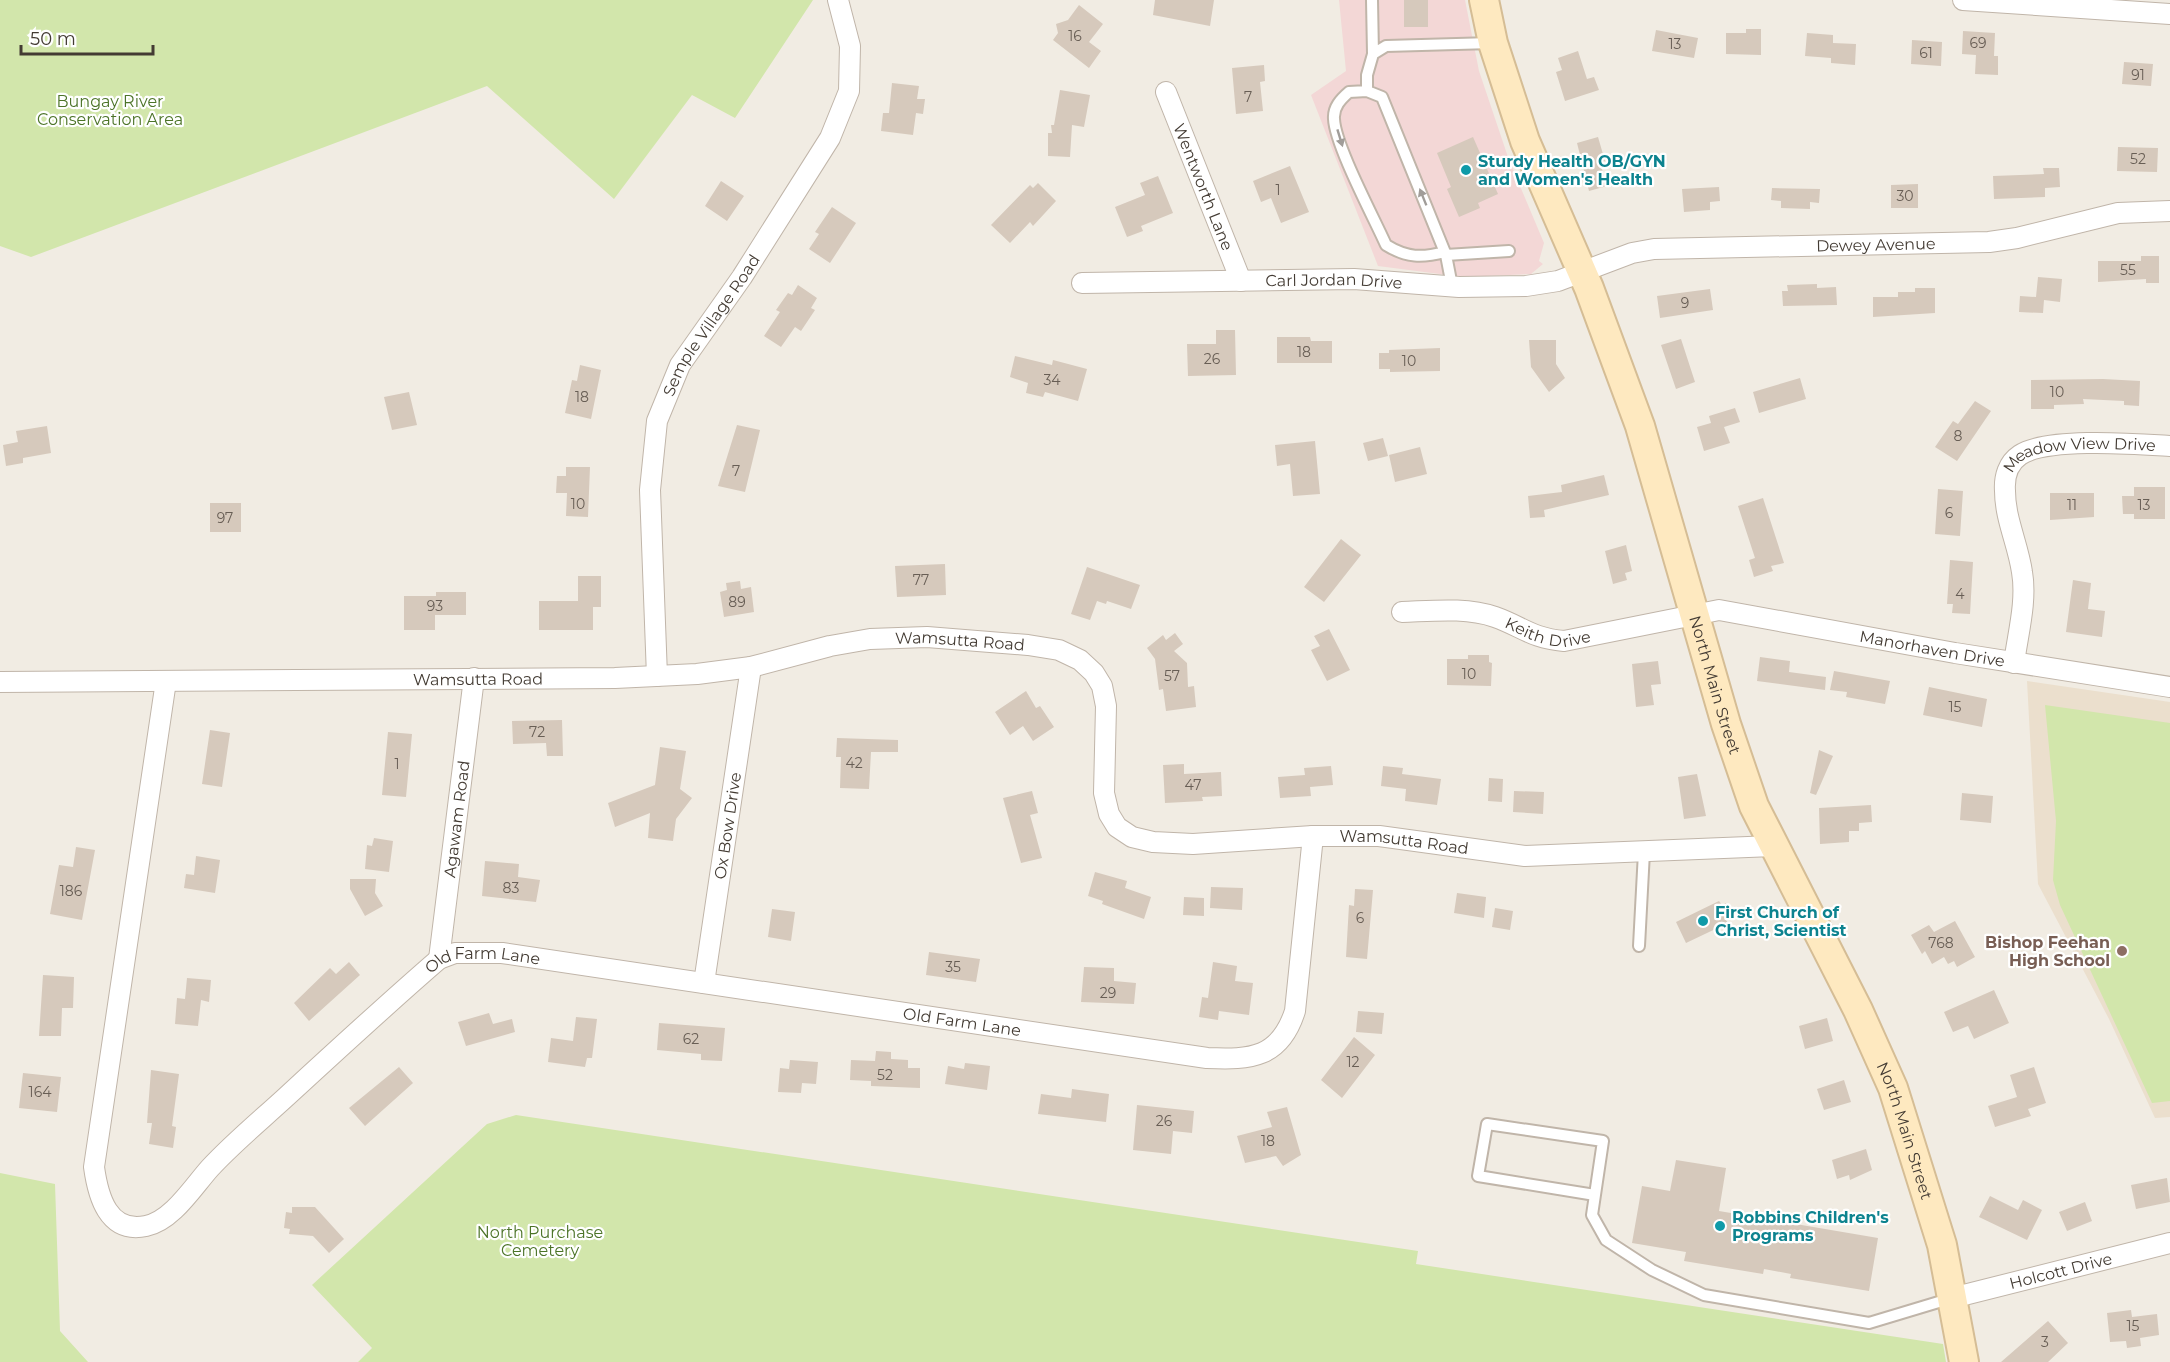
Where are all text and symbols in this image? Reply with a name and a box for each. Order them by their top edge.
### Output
scale bar [21,18,153,56]
house number: 16 [1068,27,1082,45]
text: 50 m [30,28,76,50]
house number: 69 [1969,34,1987,52]
house number: 13 [1669,35,1682,53]
house number: 61 [1919,44,1933,62]
house number: 91 [2131,66,2145,84]
house number: 7 [1244,88,1252,106]
park label: Bungay River Conservation Area [37,92,183,129]
street label: Wentworth Lane [1170,120,1237,253]
one-way arrow [1335,129,1345,147]
house number: 52 [2130,150,2146,168]
place label: Sturdy Health OB/GYN and Women's Health [1478,152,1666,189]
marker: Sturdy Health OB/GYN and Women's Health [1459,163,1473,177]
house number: 1 [1275,181,1281,199]
house number: 30 [1896,187,1914,205]
one-way arrow [1418,188,1428,206]
street label: Dewey Avenue [1816,234,1936,255]
street label: Semple Village Road [659,251,763,399]
house number: 55 [2120,261,2136,279]
street label: Carl Jordan Drive [1265,269,1403,292]
house number: 9 [1681,294,1689,312]
house number: 18 [1297,343,1311,361]
house number: 26 [1204,350,1221,368]
house number: 10 [1402,352,1416,370]
house number: 34 [1043,371,1061,389]
house number: 10 [2050,383,2064,401]
house number: 18 [575,388,589,406]
house number: 8 [1954,427,1963,445]
street label: Meadow View Drive [1999,433,2156,476]
house number: 7 [732,462,740,480]
house number: 10 [571,495,585,513]
house number: 11 [2067,496,2077,514]
house number: 13 [2138,496,2151,514]
house number: 6 [1945,504,1954,522]
house number: 97 [217,509,233,527]
house number: 77 [913,571,929,589]
house number: 4 [1955,585,1965,603]
house number: 89 [728,593,746,611]
house number: 93 [427,597,443,615]
street label: Keith Drive [1502,613,1592,651]
street label: North Main Street [1686,613,1745,757]
street label: Manorhaven Drive [1858,626,2006,670]
street label: Wamsutta Road [895,627,1025,654]
house number: 10 [1462,665,1476,683]
house number: 57 [1164,667,1180,685]
street label: Wamsutta Road [413,669,543,689]
house number: 15 [1949,698,1962,716]
house number: 72 [529,723,545,741]
house number: 42 [845,754,863,772]
house number: 1 [394,755,400,773]
street label: Agawam Road [440,759,473,879]
street label: Ox Bow Drive [710,771,745,881]
house number: 47 [1185,776,1201,794]
street label: Wamsutta Road [1340,827,1470,858]
house number: 83 [503,879,520,897]
house number: 186 [60,882,83,900]
place label: First Church of Christ, Scientist [1715,903,1846,940]
house number: 6 [1356,909,1365,927]
marker: First Church of Christ, Scientist [1696,914,1710,928]
place label: Bishop Feehan High School [1985,933,2110,970]
house number: 768 [1928,934,1954,952]
street label: Old Farm Lane [420,943,542,977]
marker: Bishop Feehan High School [2115,944,2129,958]
house number: 35 [945,958,961,976]
house number: 29 [1100,984,1116,1002]
street label: Old Farm Lane [902,1003,1022,1040]
house number: 62 [683,1030,699,1048]
house number: 12 [1346,1053,1360,1071]
street label: North Main Street [1873,1059,1937,1202]
house number: 52 [877,1066,893,1084]
house number: 164 [29,1083,52,1101]
house number: 26 [1156,1112,1173,1130]
house number: 18 [1261,1132,1275,1150]
place label: Robbins Children's Programs [1732,1208,1889,1245]
marker: Robbins Children's Programs [1713,1219,1727,1233]
park label: North Purchase Cemetery [477,1223,603,1260]
street label: Holcott Drive [2007,1249,2114,1293]
house number: 15 [2127,1317,2140,1335]
house number: 3 [2041,1333,2049,1351]

